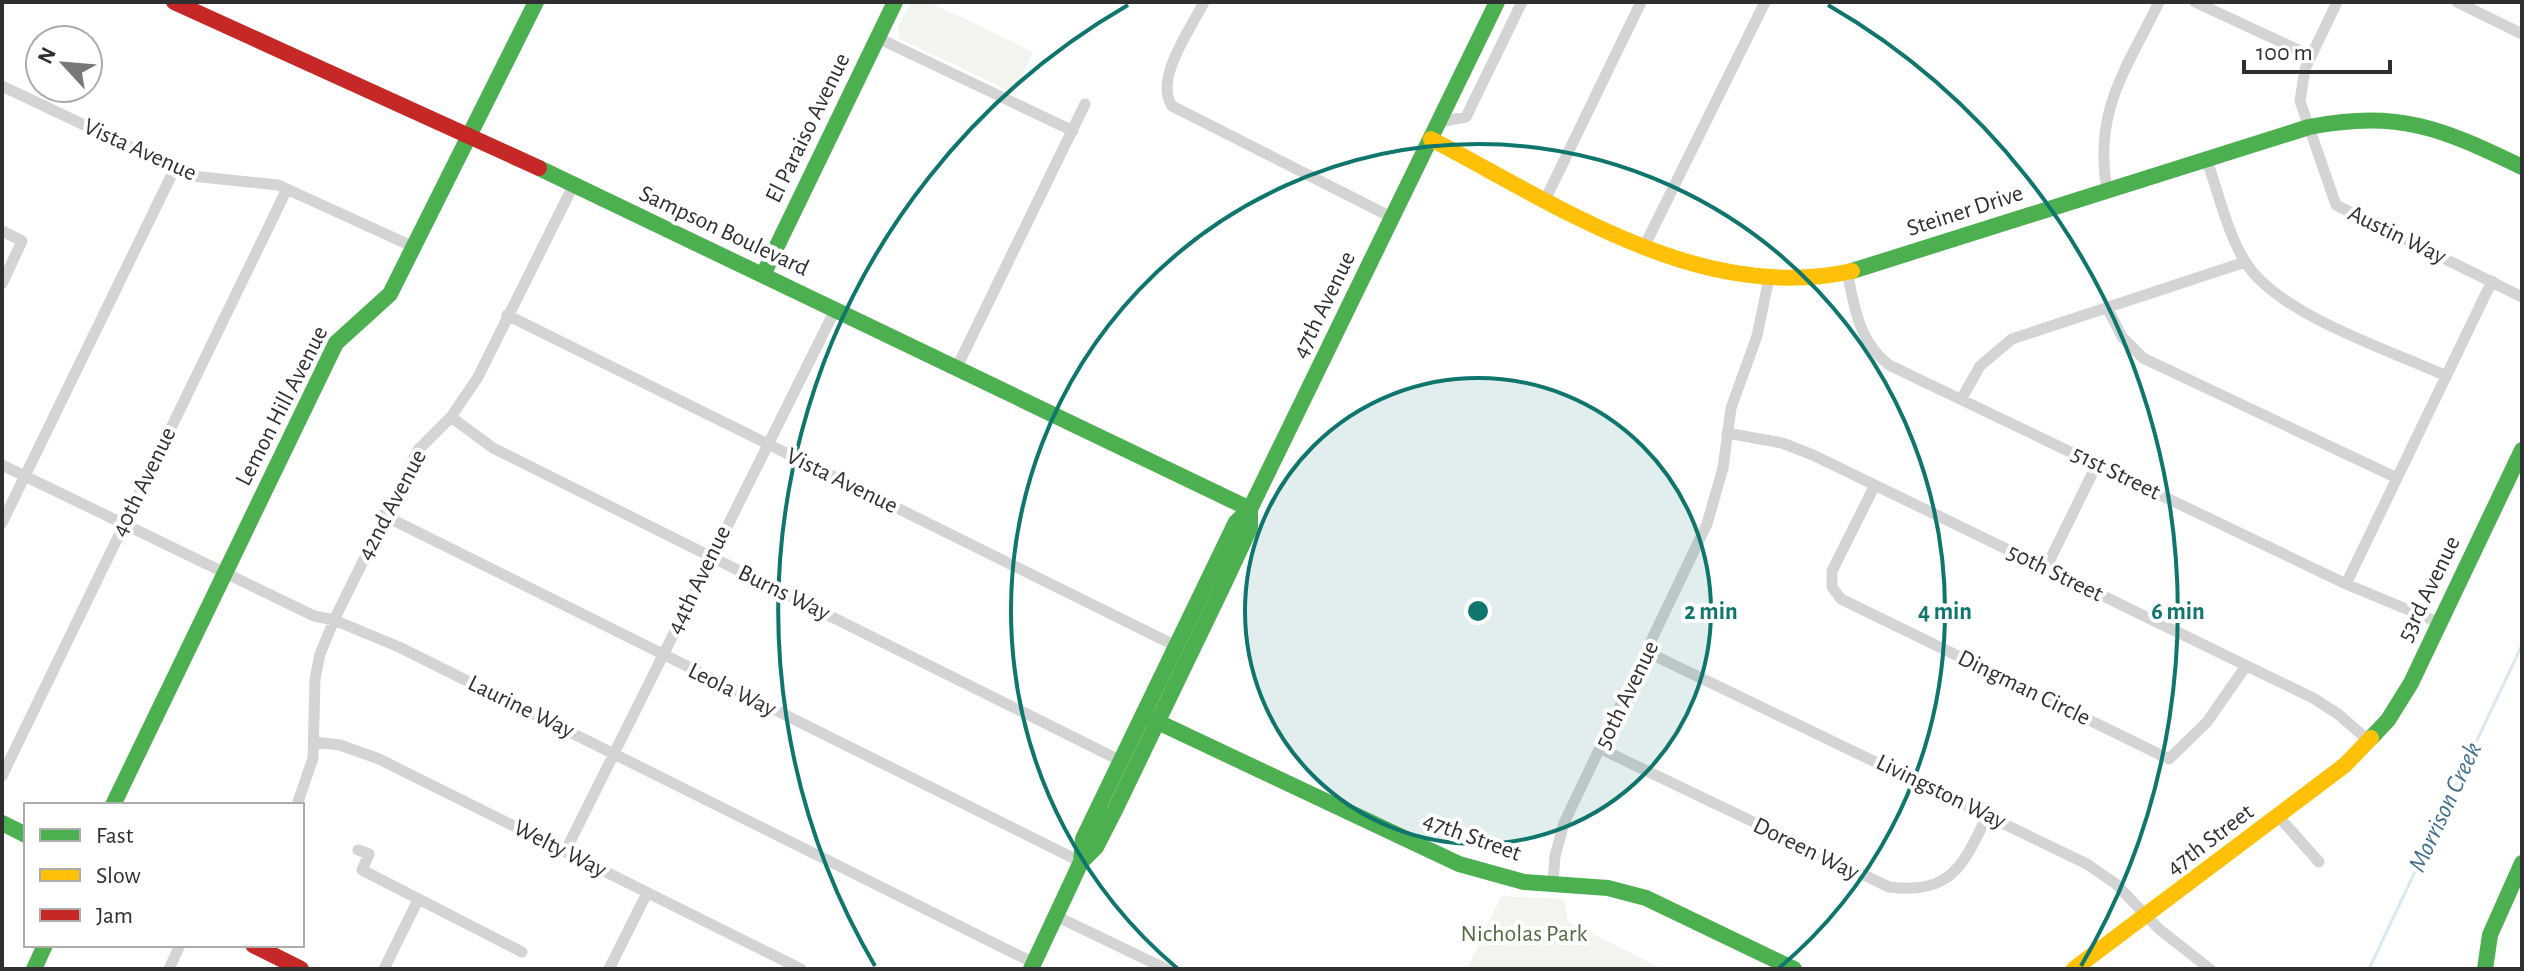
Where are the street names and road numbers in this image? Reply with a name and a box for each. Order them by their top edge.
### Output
street label: El Paraiso Avenue [761,49,855,207]
street label: Vista Avenue [80,114,200,186]
street label: Sampson Boulevard [635,181,813,281]
street label: Steiner Drive [1904,181,2026,241]
street label: Austin Way [2344,201,2450,269]
street label: 47th Avenue [1288,248,1360,362]
street label: Lemon Hill Avenue [231,322,333,490]
street label: 40th Avenue [107,424,181,540]
street label: 51st Street [2068,441,2164,505]
street label: Vista Avenue [782,444,902,518]
street label: 42nd Avenue [353,446,431,564]
street label: 44th Avenue [663,522,735,638]
street label: 53rd Avenue [2393,533,2465,645]
street label: 50th Street [2003,540,2107,607]
street label: Burns Way [734,561,834,625]
street label: 50th Avenue [1591,637,1663,753]
street label: Dingman Circle [1954,646,2094,730]
street label: Leola Way [684,658,780,722]
street label: Laurine Way [464,671,578,743]
street label: Livingston Way [1872,750,2010,834]
street label: 47th Street [2162,799,2258,880]
street label: 47th Street [1420,808,1524,866]
street label: Doreen Way [1749,813,1863,885]
street label: Welty Way [510,816,610,882]

